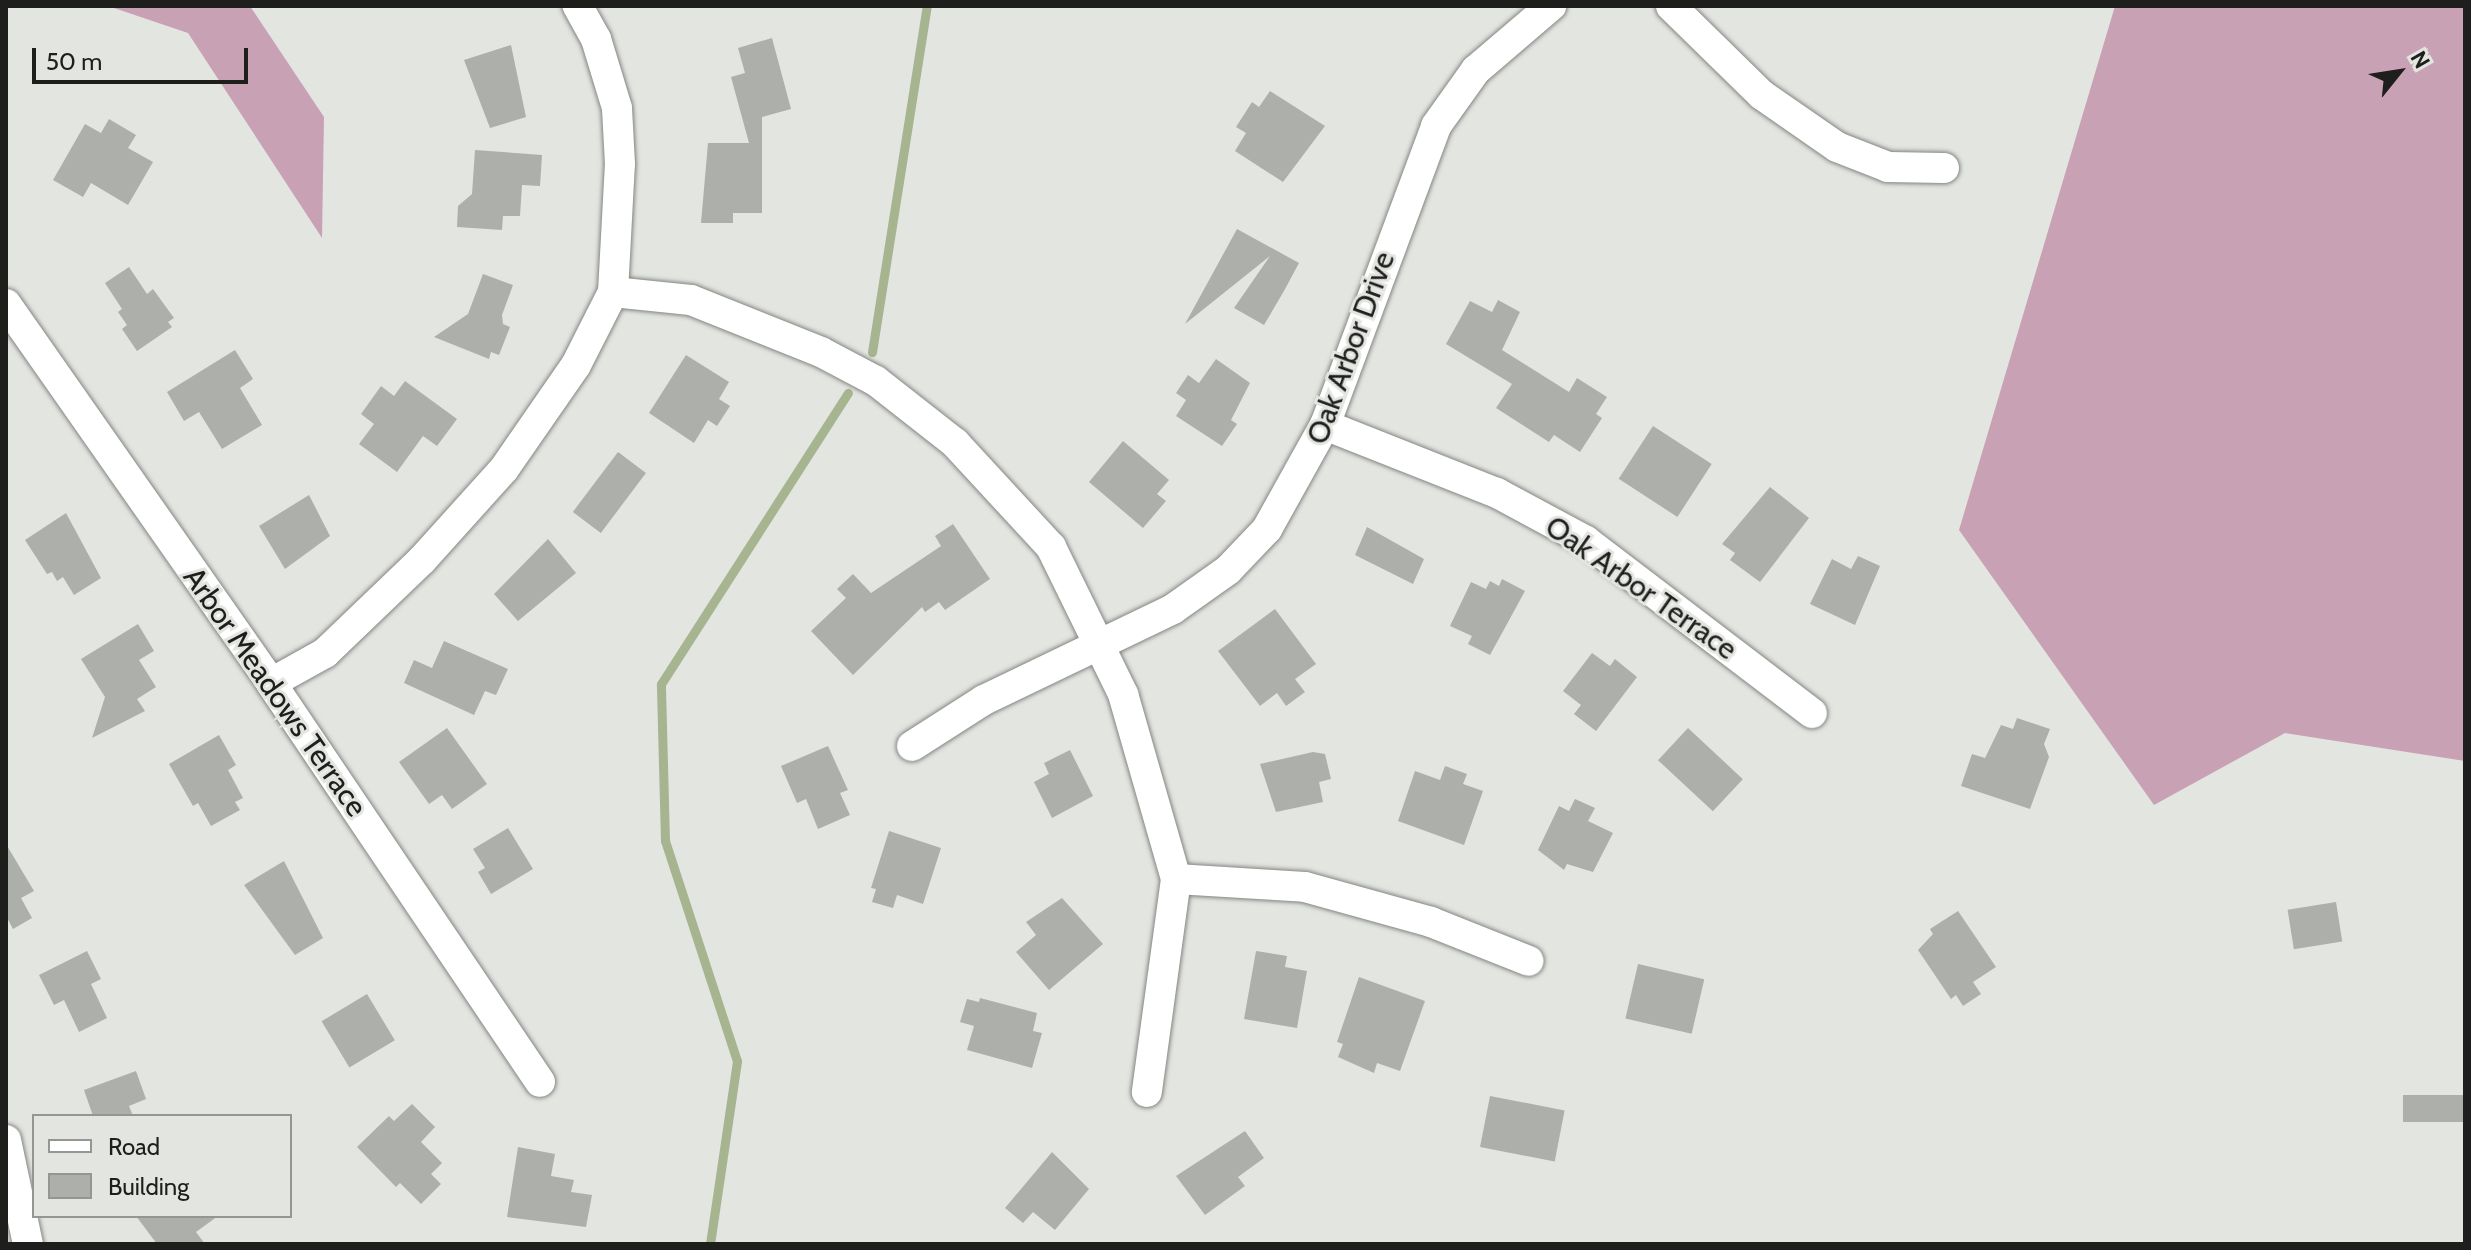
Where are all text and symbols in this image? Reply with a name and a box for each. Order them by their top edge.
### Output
scale bar [36,32,252,82]
north arrow [2359,32,2439,112]
text: N [2405,46,2436,73]
text: 50 m [46,47,102,76]
street label: Oak Arbor Drive [1300,247,1402,449]
street label: Oak Arbor Terrace [1538,509,1744,667]
street label: Arbor Meadows Terrace [175,560,375,824]
legend [32,1114,292,1218]
text: Road [108,1132,160,1161]
text: Building [108,1172,189,1201]

